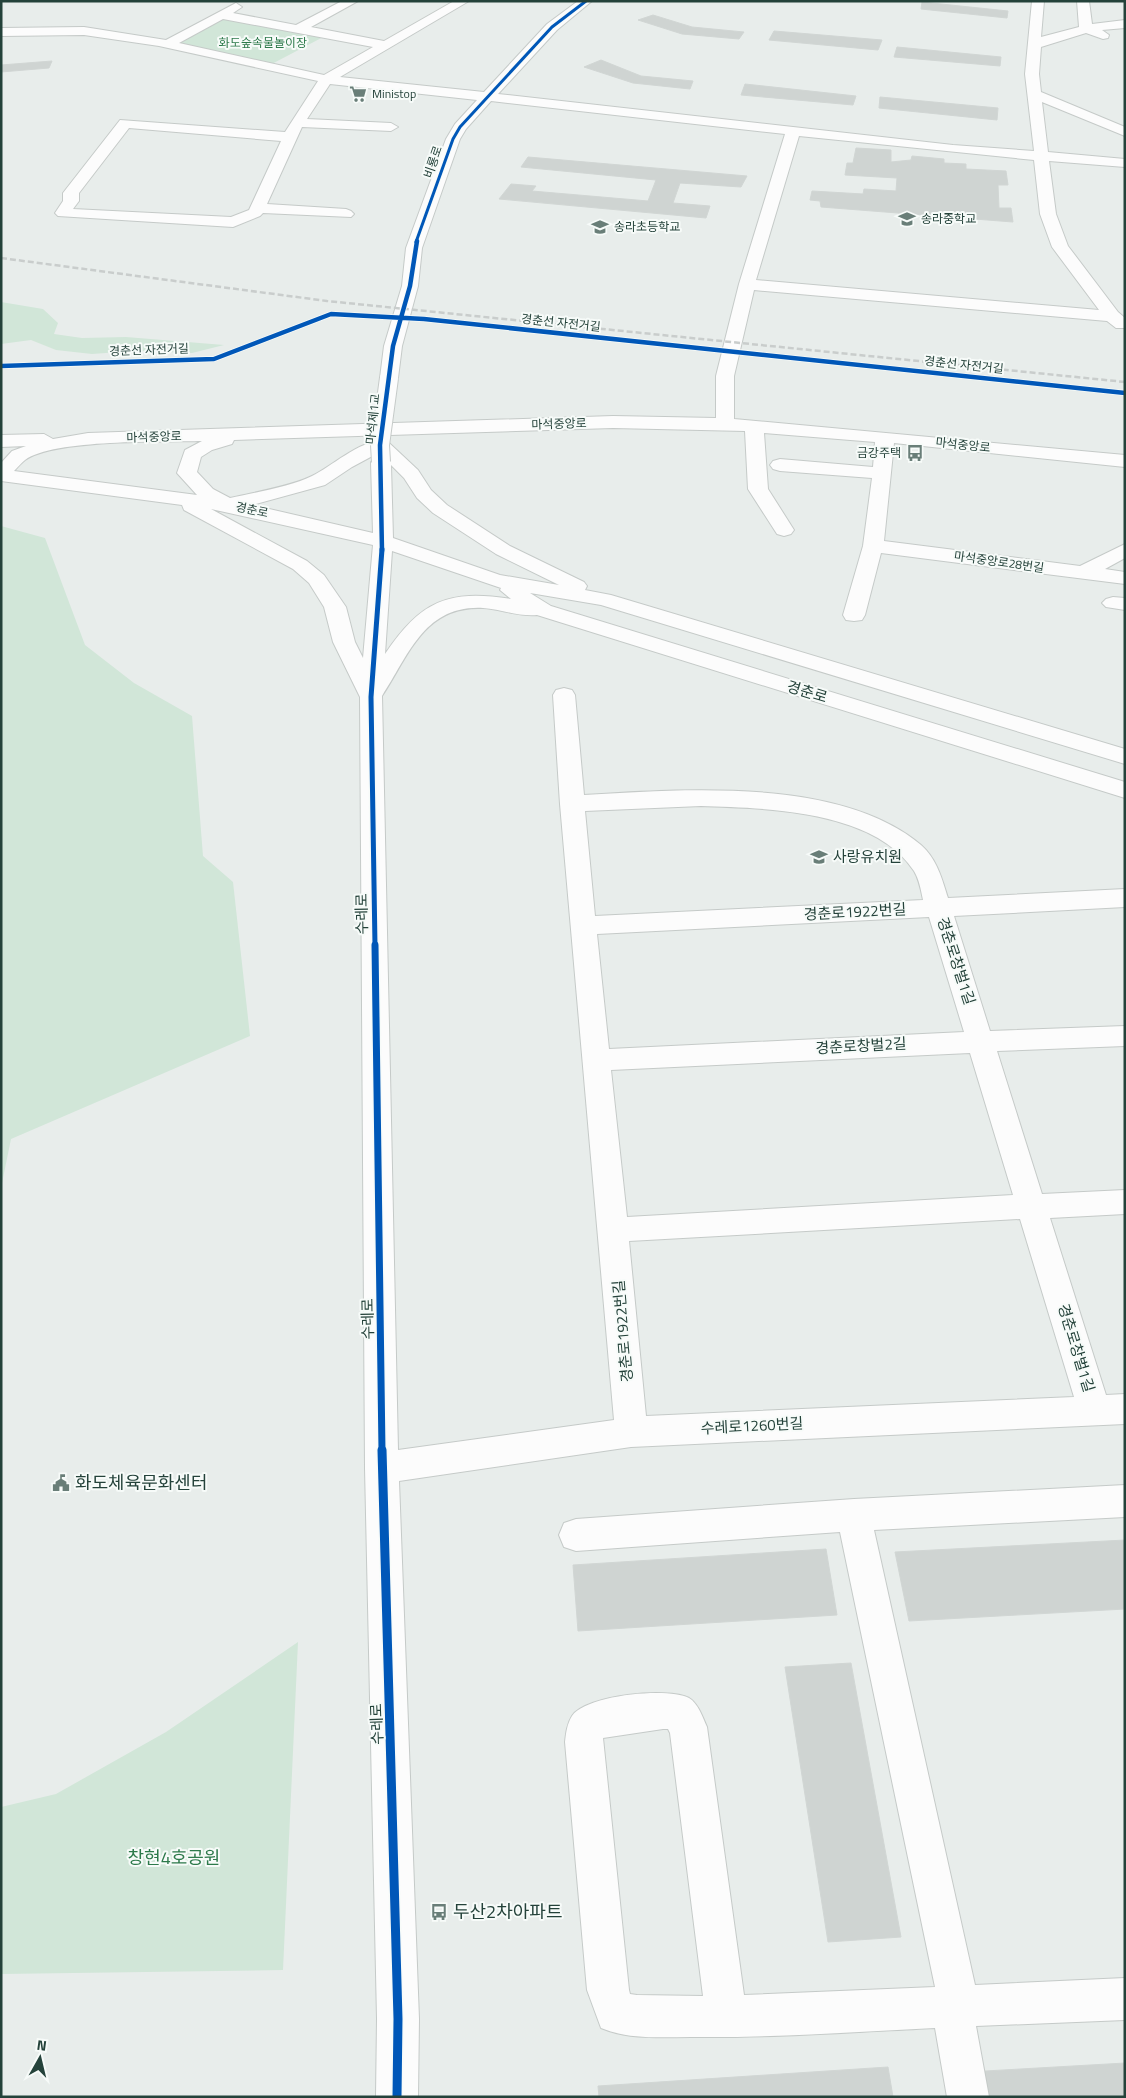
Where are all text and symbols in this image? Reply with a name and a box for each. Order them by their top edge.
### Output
park label: 화도숲속물놀이장 [219,33,307,52]
supermarket icon: Ministop [348,84,368,104]
place label: Ministop [372,84,416,103]
street label: 비룡로 [418,143,447,181]
school or university icon: 송라중학교 [897,209,917,229]
place label: 송라중학교 [921,209,976,228]
school or university icon: 송라초등학교 [590,217,610,237]
place label: 송라초등학교 [614,217,680,236]
street label: 경춘선 자전거길 [520,309,602,336]
street label: 경춘선 자전거길 [109,339,189,360]
street label: 경춘선 자전거길 [923,351,1005,378]
street label: 마석제1교 [360,393,385,445]
street label: 마석중앙로 [531,413,587,434]
street label: 마석중앙로 [126,426,182,447]
street label: 마석중앙로 [935,432,991,457]
place label: 금강주택 [857,443,901,462]
bus stop icon: 금강주택 [905,443,925,463]
street label: 경춘로 [234,497,270,522]
street label: 마석중앙로28번길 [953,546,1045,577]
street label: 경춘로 [784,674,830,709]
place label: 사랑유치원 [833,845,902,868]
school or university icon: 사랑유치원 [809,847,829,867]
street label: 수레로 [350,893,373,935]
street label: 경춘로1922번길 [803,897,907,926]
street label: 경춘로창벌1길 [931,914,982,1008]
street label: 경춘로창벌2길 [815,1032,907,1059]
street label: 경춘로1922번길 [607,1279,638,1383]
street label: 수레로 [356,1298,379,1340]
street label: 경춘로창벌1길 [1052,1301,1101,1395]
street label: 수레로1260번길 [700,1411,804,1440]
place label: 화도체육문화센터 [75,1469,207,1496]
public building icon: 화도체육문화센터 [51,1473,71,1493]
street label: 수레로 [364,1703,389,1745]
park label: 창현4호공원 [128,1844,220,1871]
place label: 두산2차아파트 [453,1898,562,1925]
bus stop icon: 두산2차아파트 [429,1902,449,1922]
north arrow [15,2033,65,2083]
text: N [36,2034,48,2056]

